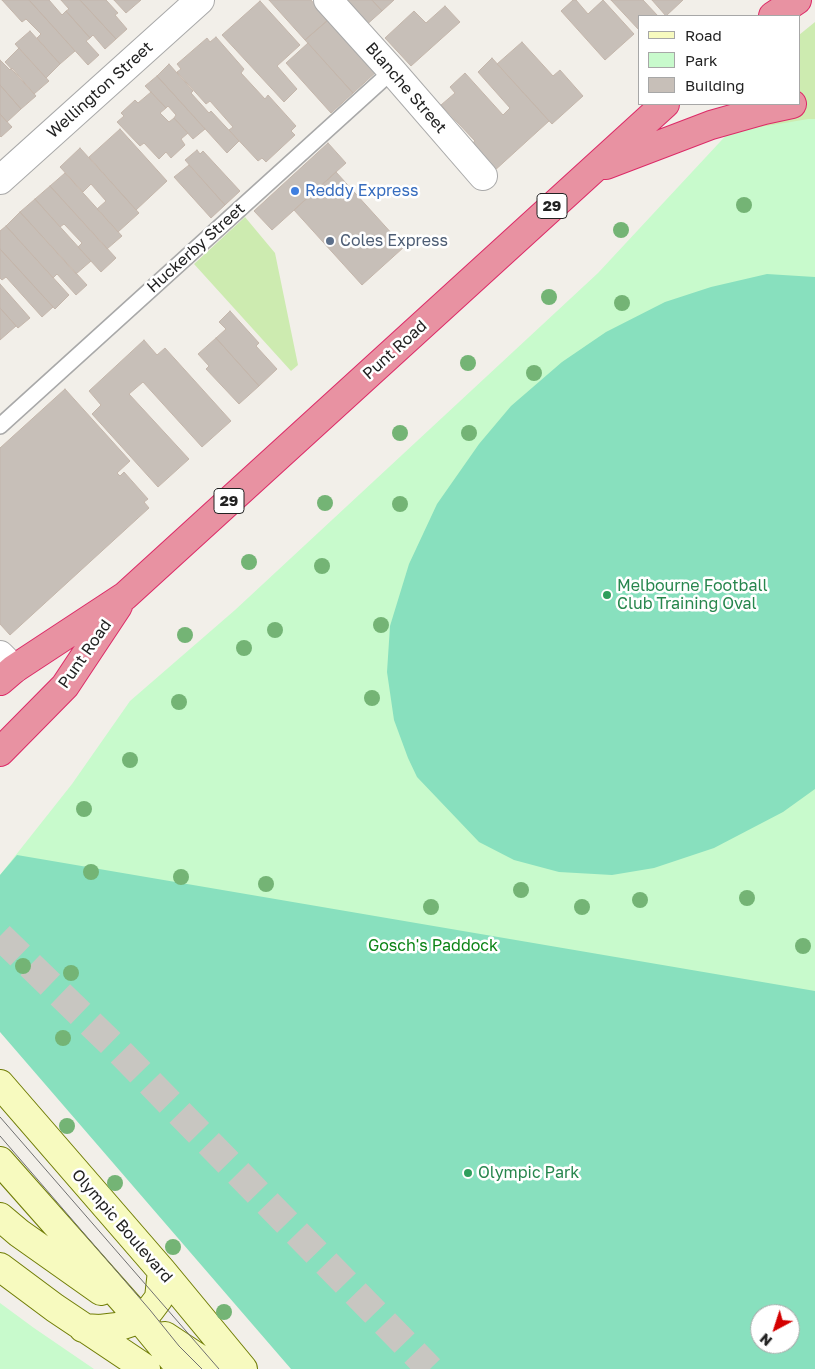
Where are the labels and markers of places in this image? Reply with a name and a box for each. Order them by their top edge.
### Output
place label: Reddy Express [305,181,418,201]
marker: Reddy Express [289,185,301,197]
place label: Coles Express [340,231,448,251]
marker: Coles Express [324,235,336,247]
place label: Melbourne Football Club Training Oval [617,576,768,614]
marker: Melbourne Football Club Training Oval [601,589,613,601]
place label: Olympic Park [478,1163,579,1183]
marker: Olympic Park [462,1167,474,1179]

